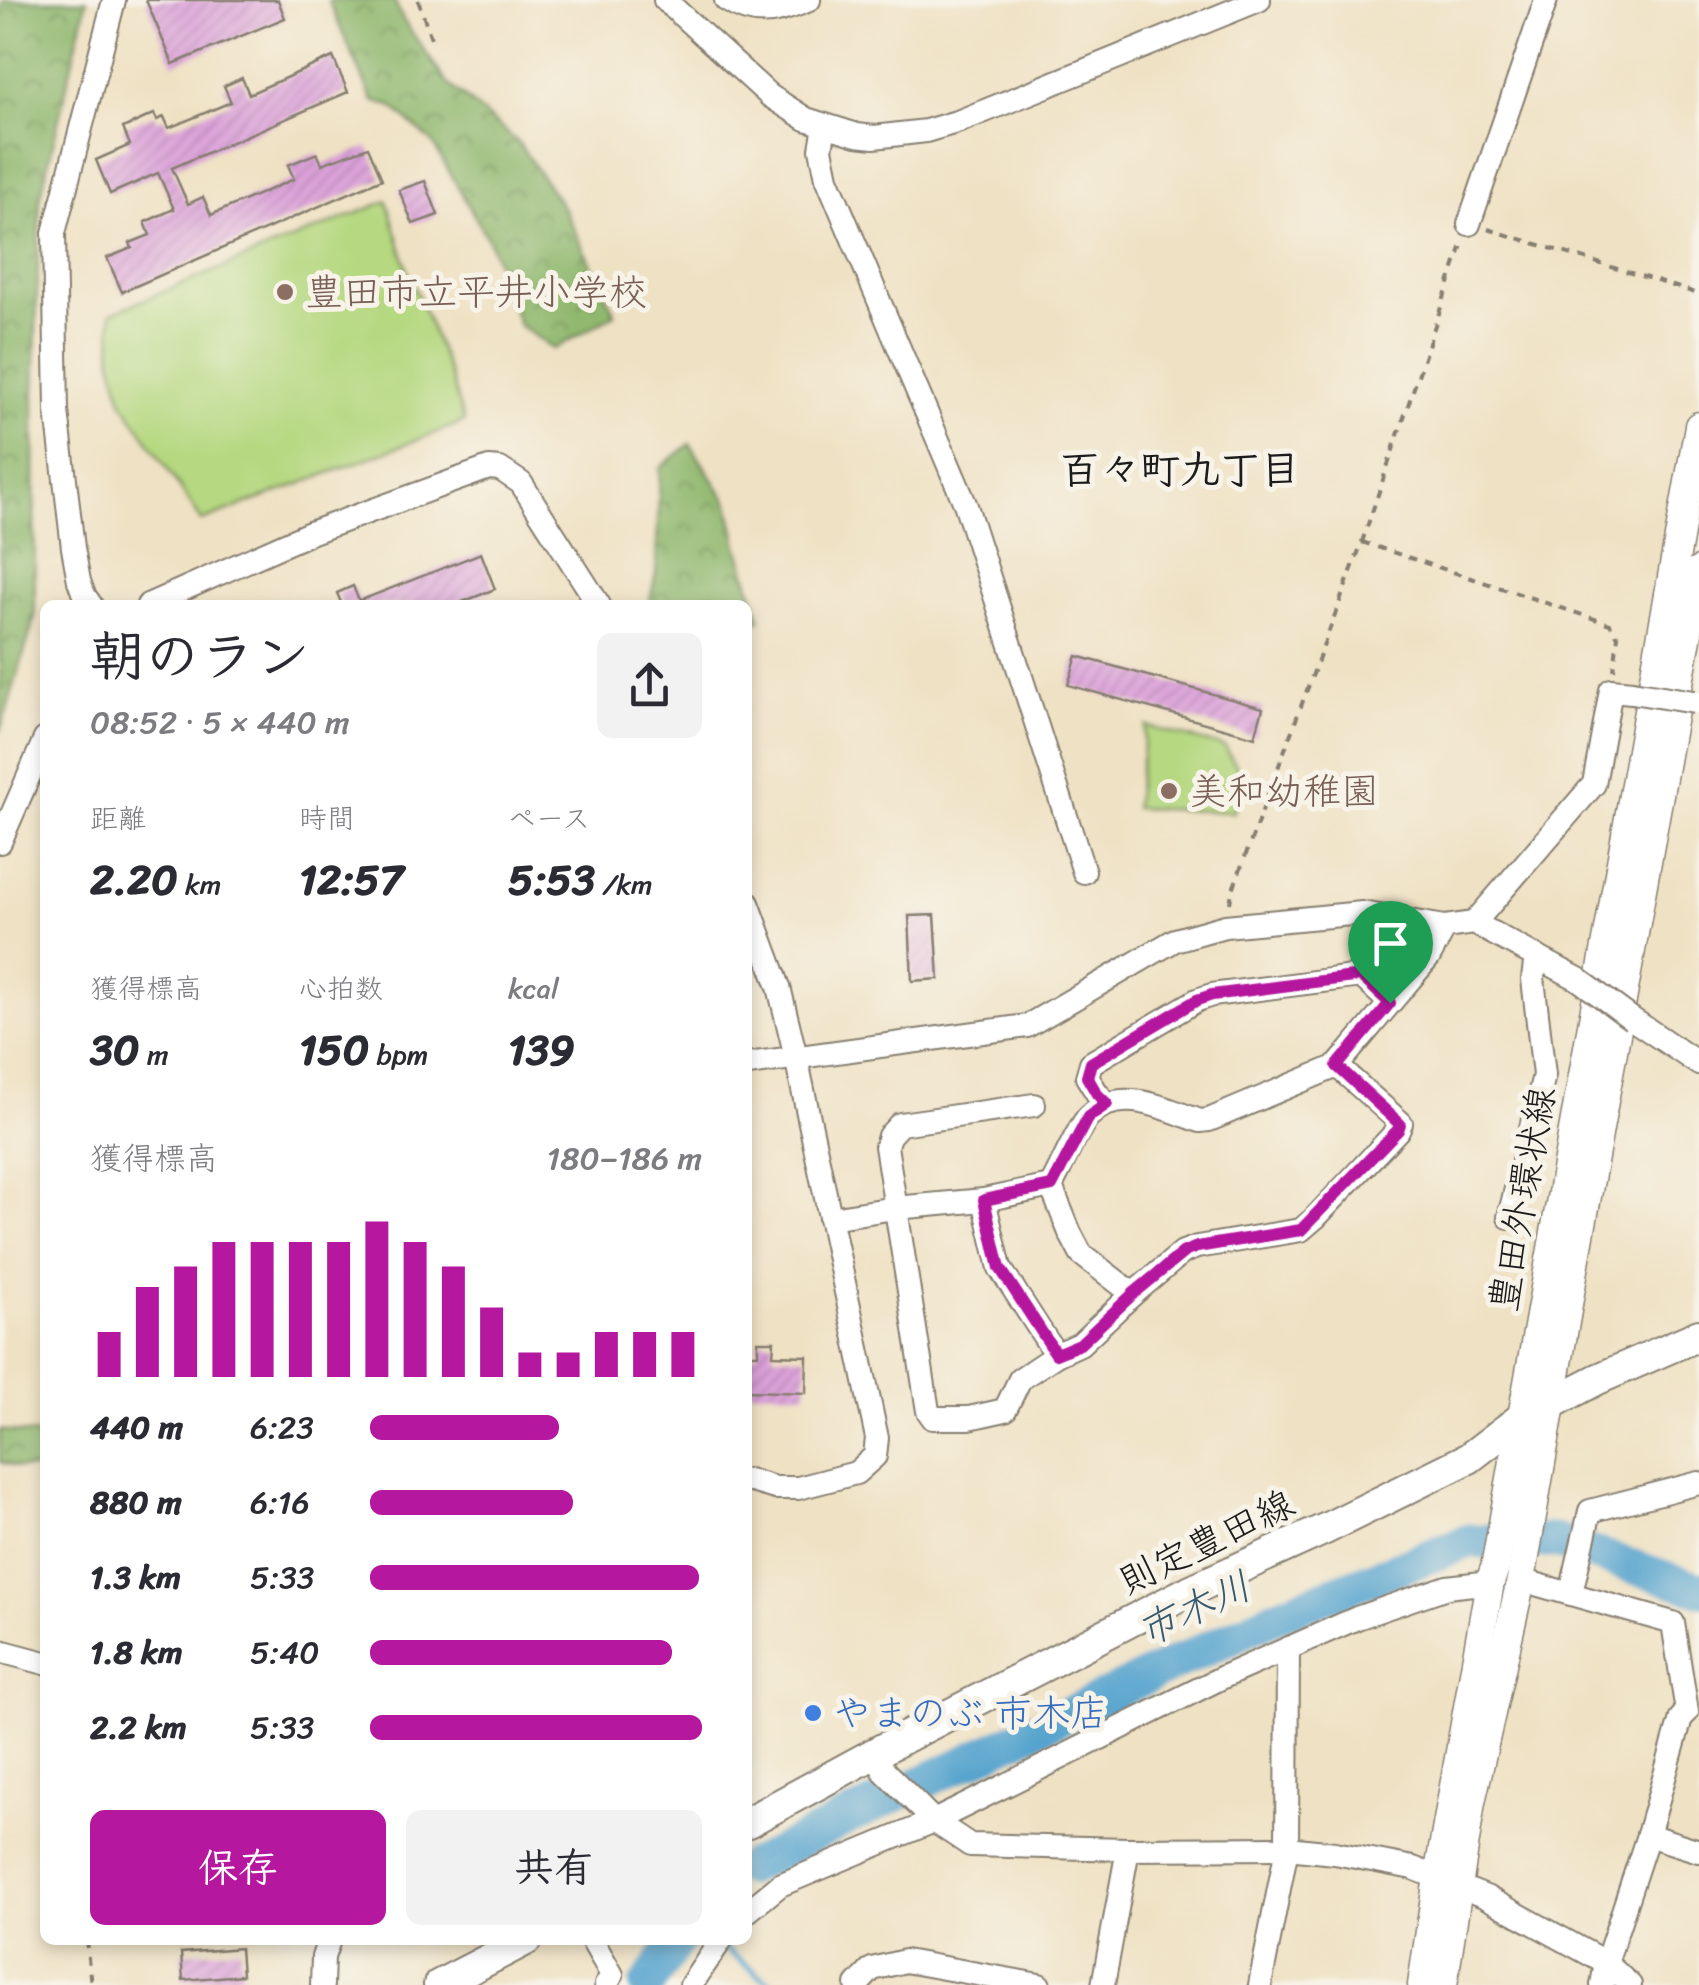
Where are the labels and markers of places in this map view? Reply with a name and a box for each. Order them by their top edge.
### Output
place label: 豊田市立平井小学校 [305,259,647,326]
marker: 豊田市立平井小学校 [274,281,296,303]
place label: 美和幼稚園 [1189,758,1379,825]
marker: 美和幼稚園 [1158,780,1180,802]
pin [1348,901,1433,1004]
place label: やまのぶ 市木店 [833,1680,1108,1747]
marker: やまのぶ 市木店 [802,1702,824,1724]

